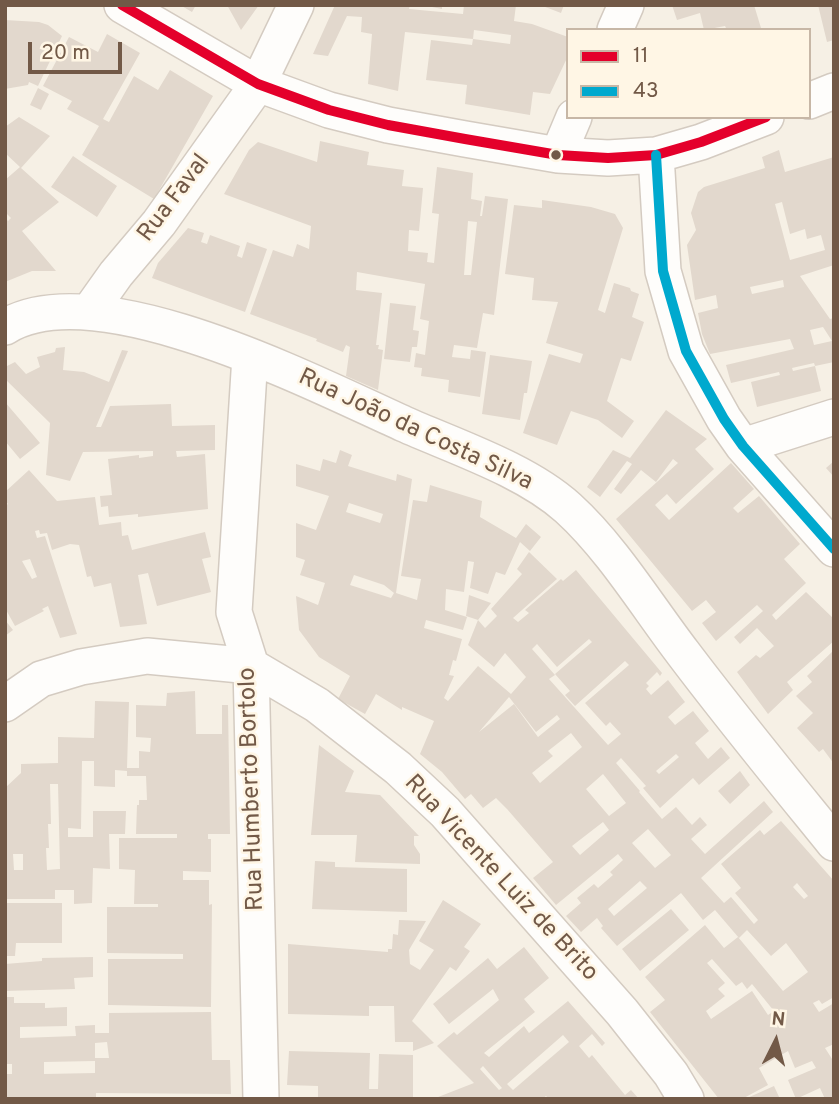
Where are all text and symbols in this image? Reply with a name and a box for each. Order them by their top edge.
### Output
scale bar [32,28,126,72]
legend [566,28,811,119]
text: 20 m [41,40,90,67]
text: 11 [633,43,649,70]
text: 43 [633,78,659,105]
unlabelled marker [549,148,563,162]
street label: Rua Faval [133,149,217,249]
street label: Rua João da Costa Silva [293,364,537,498]
street label: Rua Humberto Bortolo [234,667,272,911]
street label: Rua Vicente Luiz de Brito [397,770,603,988]
north arrow [741,1006,811,1076]
text: N [770,1007,786,1033]

